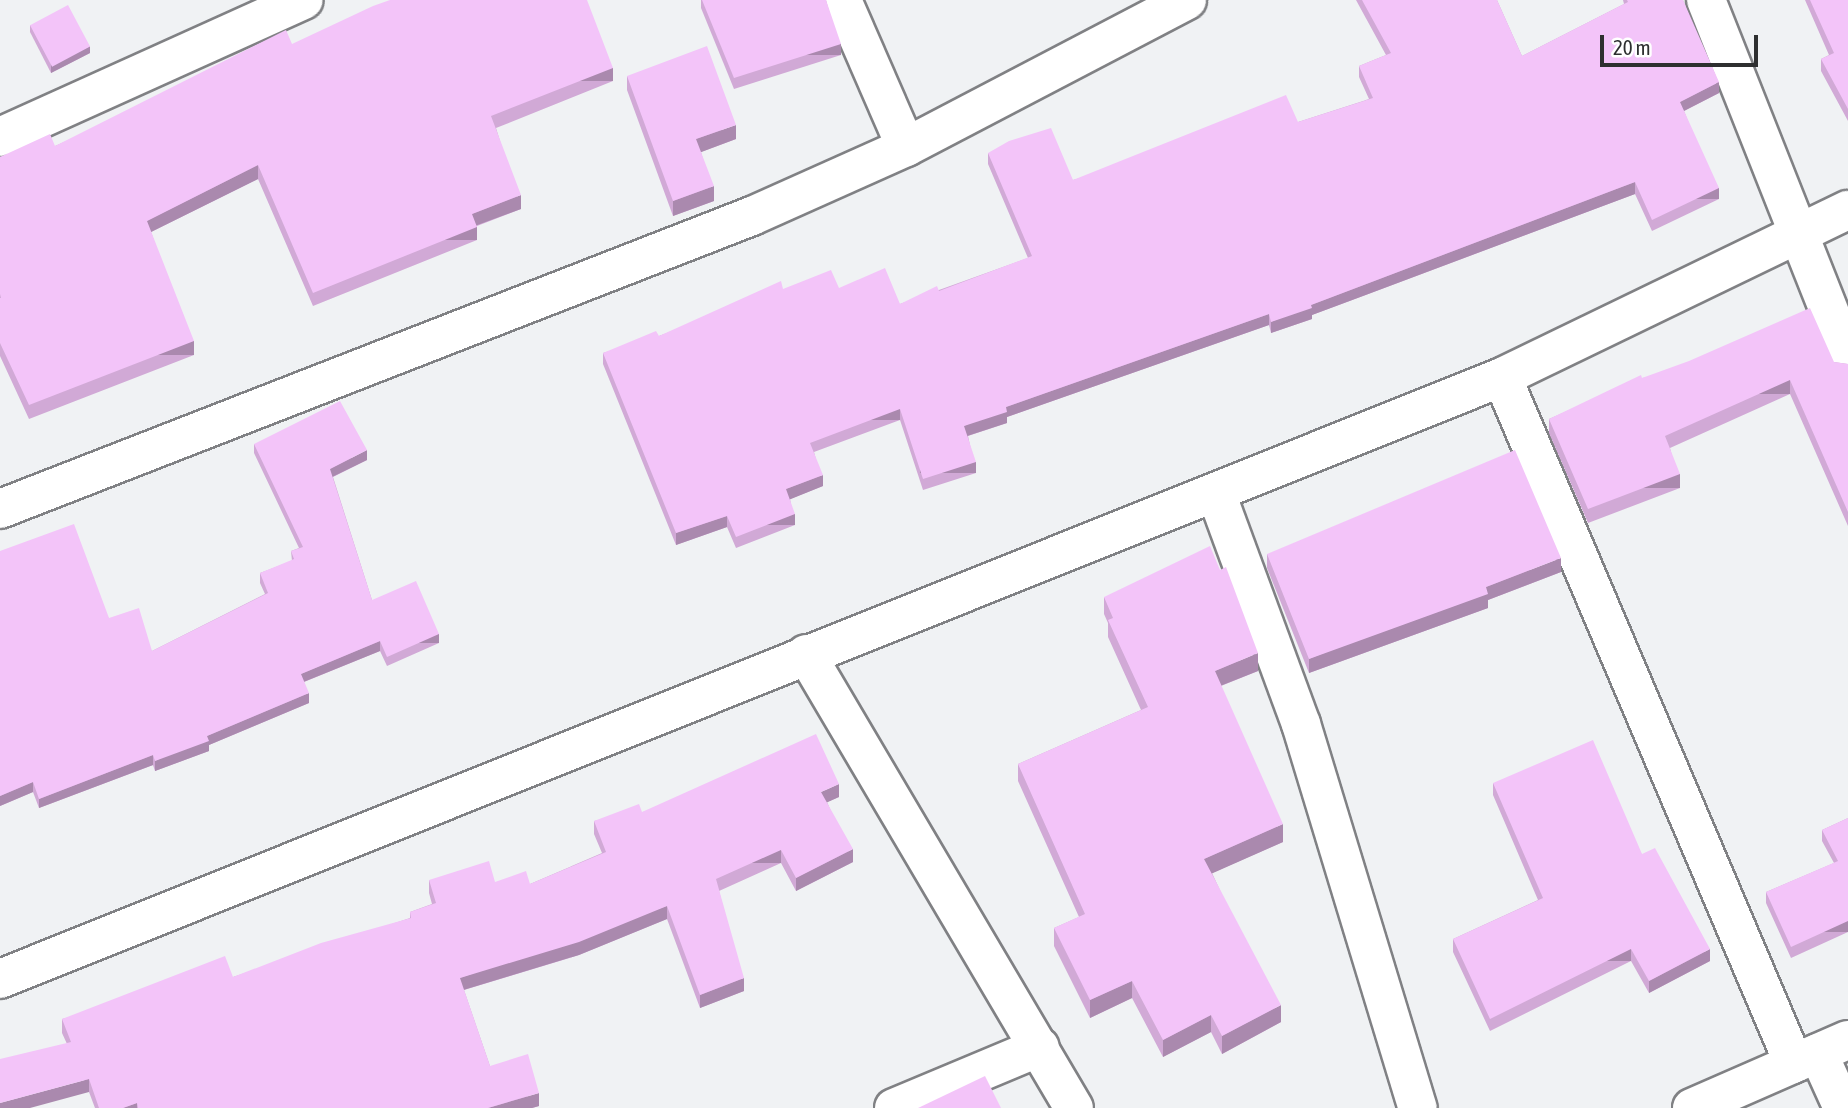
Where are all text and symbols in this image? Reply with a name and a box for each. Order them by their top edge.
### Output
scale bar [1603,21,1760,65]
text: 20 m [1613,35,1651,59]

